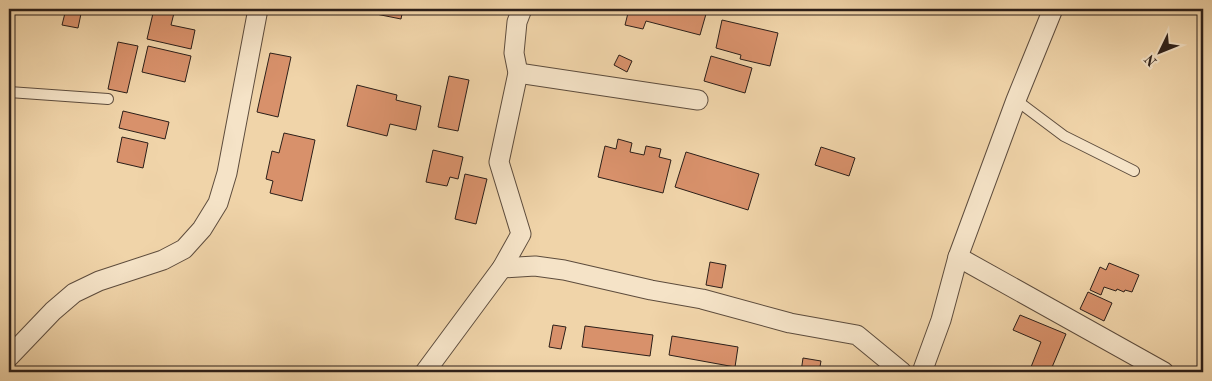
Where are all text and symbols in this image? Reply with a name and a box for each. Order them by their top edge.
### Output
north arrow [1134,28,1184,78]
text: N [1142,51,1160,69]

